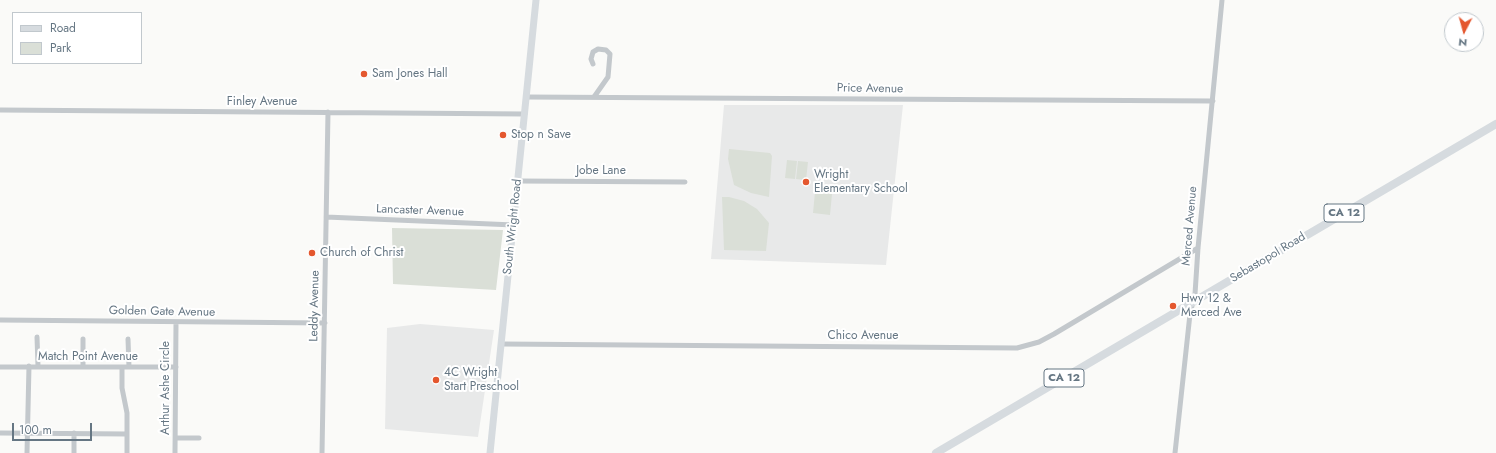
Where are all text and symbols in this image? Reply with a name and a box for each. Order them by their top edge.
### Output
legend [12,12,142,64]
north arrow [1444,12,1484,52]
text: Road [50,19,76,37]
text: N [1458,35,1468,51]
text: Park [50,39,71,57]
place label: Sam Jones Hall [372,67,448,81]
marker: Sam Jones Hall [359,69,369,79]
street label: Price Avenue [837,81,903,97]
street label: Finley Avenue [227,95,297,109]
place label: Stop n Save [511,128,571,142]
marker: Stop n Save [498,130,508,140]
street label: Jobe Lane [576,164,626,178]
place label: Wright Elementary School [814,168,908,196]
marker: Wright Elementary School [801,177,811,187]
street label: South Wright Road [501,179,525,275]
street label: Merced Avenue [1179,186,1201,266]
street label: Lancaster Avenue [376,202,464,220]
road number: CA 12 [1324,204,1364,222]
street label: Sebastopol Road [1228,230,1308,286]
place label: Church of Christ [320,246,403,260]
marker: Church of Christ [307,248,317,258]
street label: Leddy Avenue [307,270,323,342]
place label: Hwy 12 & Merced Ave [1181,292,1242,320]
marker: Hwy 12 & Merced Ave [1168,301,1178,311]
street label: Golden Gate Avenue [109,304,215,320]
street label: Chico Avenue [828,329,898,343]
street label: Arthur Ashe Circle [159,341,173,435]
street label: Match Point Avenue [38,350,138,364]
place label: 4C Wright Start Preschool [444,366,519,394]
road number: CA 12 [1044,369,1084,387]
marker: 4C Wright Start Preschool [431,375,441,385]
scale bar [14,415,94,441]
text: 100 m [19,421,52,439]

